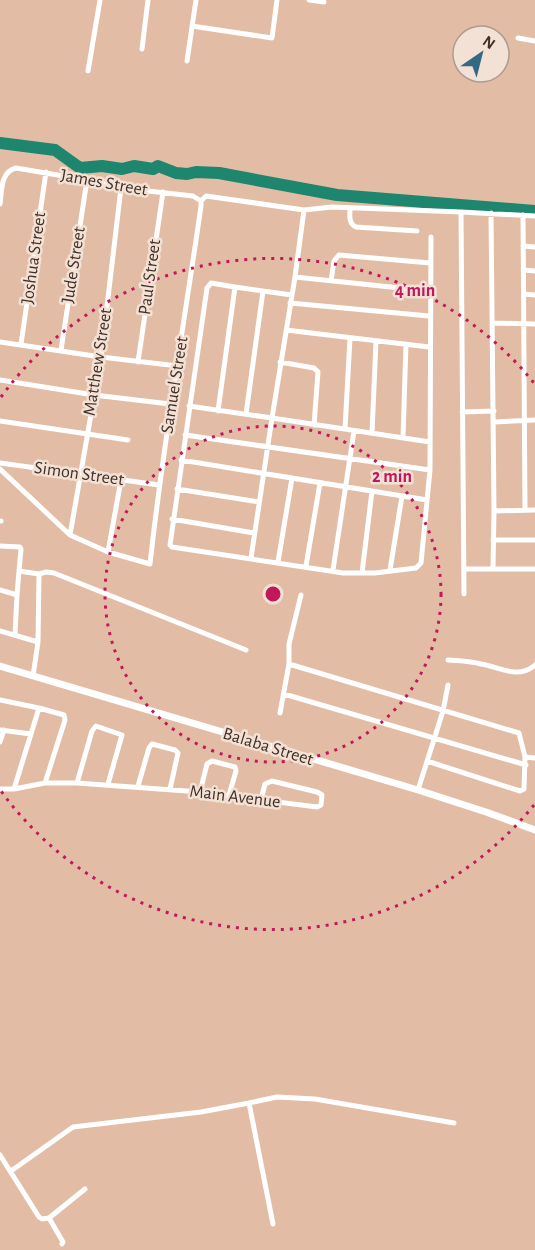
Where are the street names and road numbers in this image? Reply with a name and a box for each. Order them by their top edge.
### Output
street label: James Street [59,166,149,200]
street label: Joshua Street [19,210,49,305]
street label: Jude Street [59,225,89,305]
street label: Paul Street [136,238,164,316]
street label: Matthew Street [81,307,115,417]
street label: Samuel Street [158,335,192,435]
street label: Simon Street [33,459,125,489]
street label: Balaba Street [221,725,316,769]
street label: Main Avenue [189,782,281,812]

